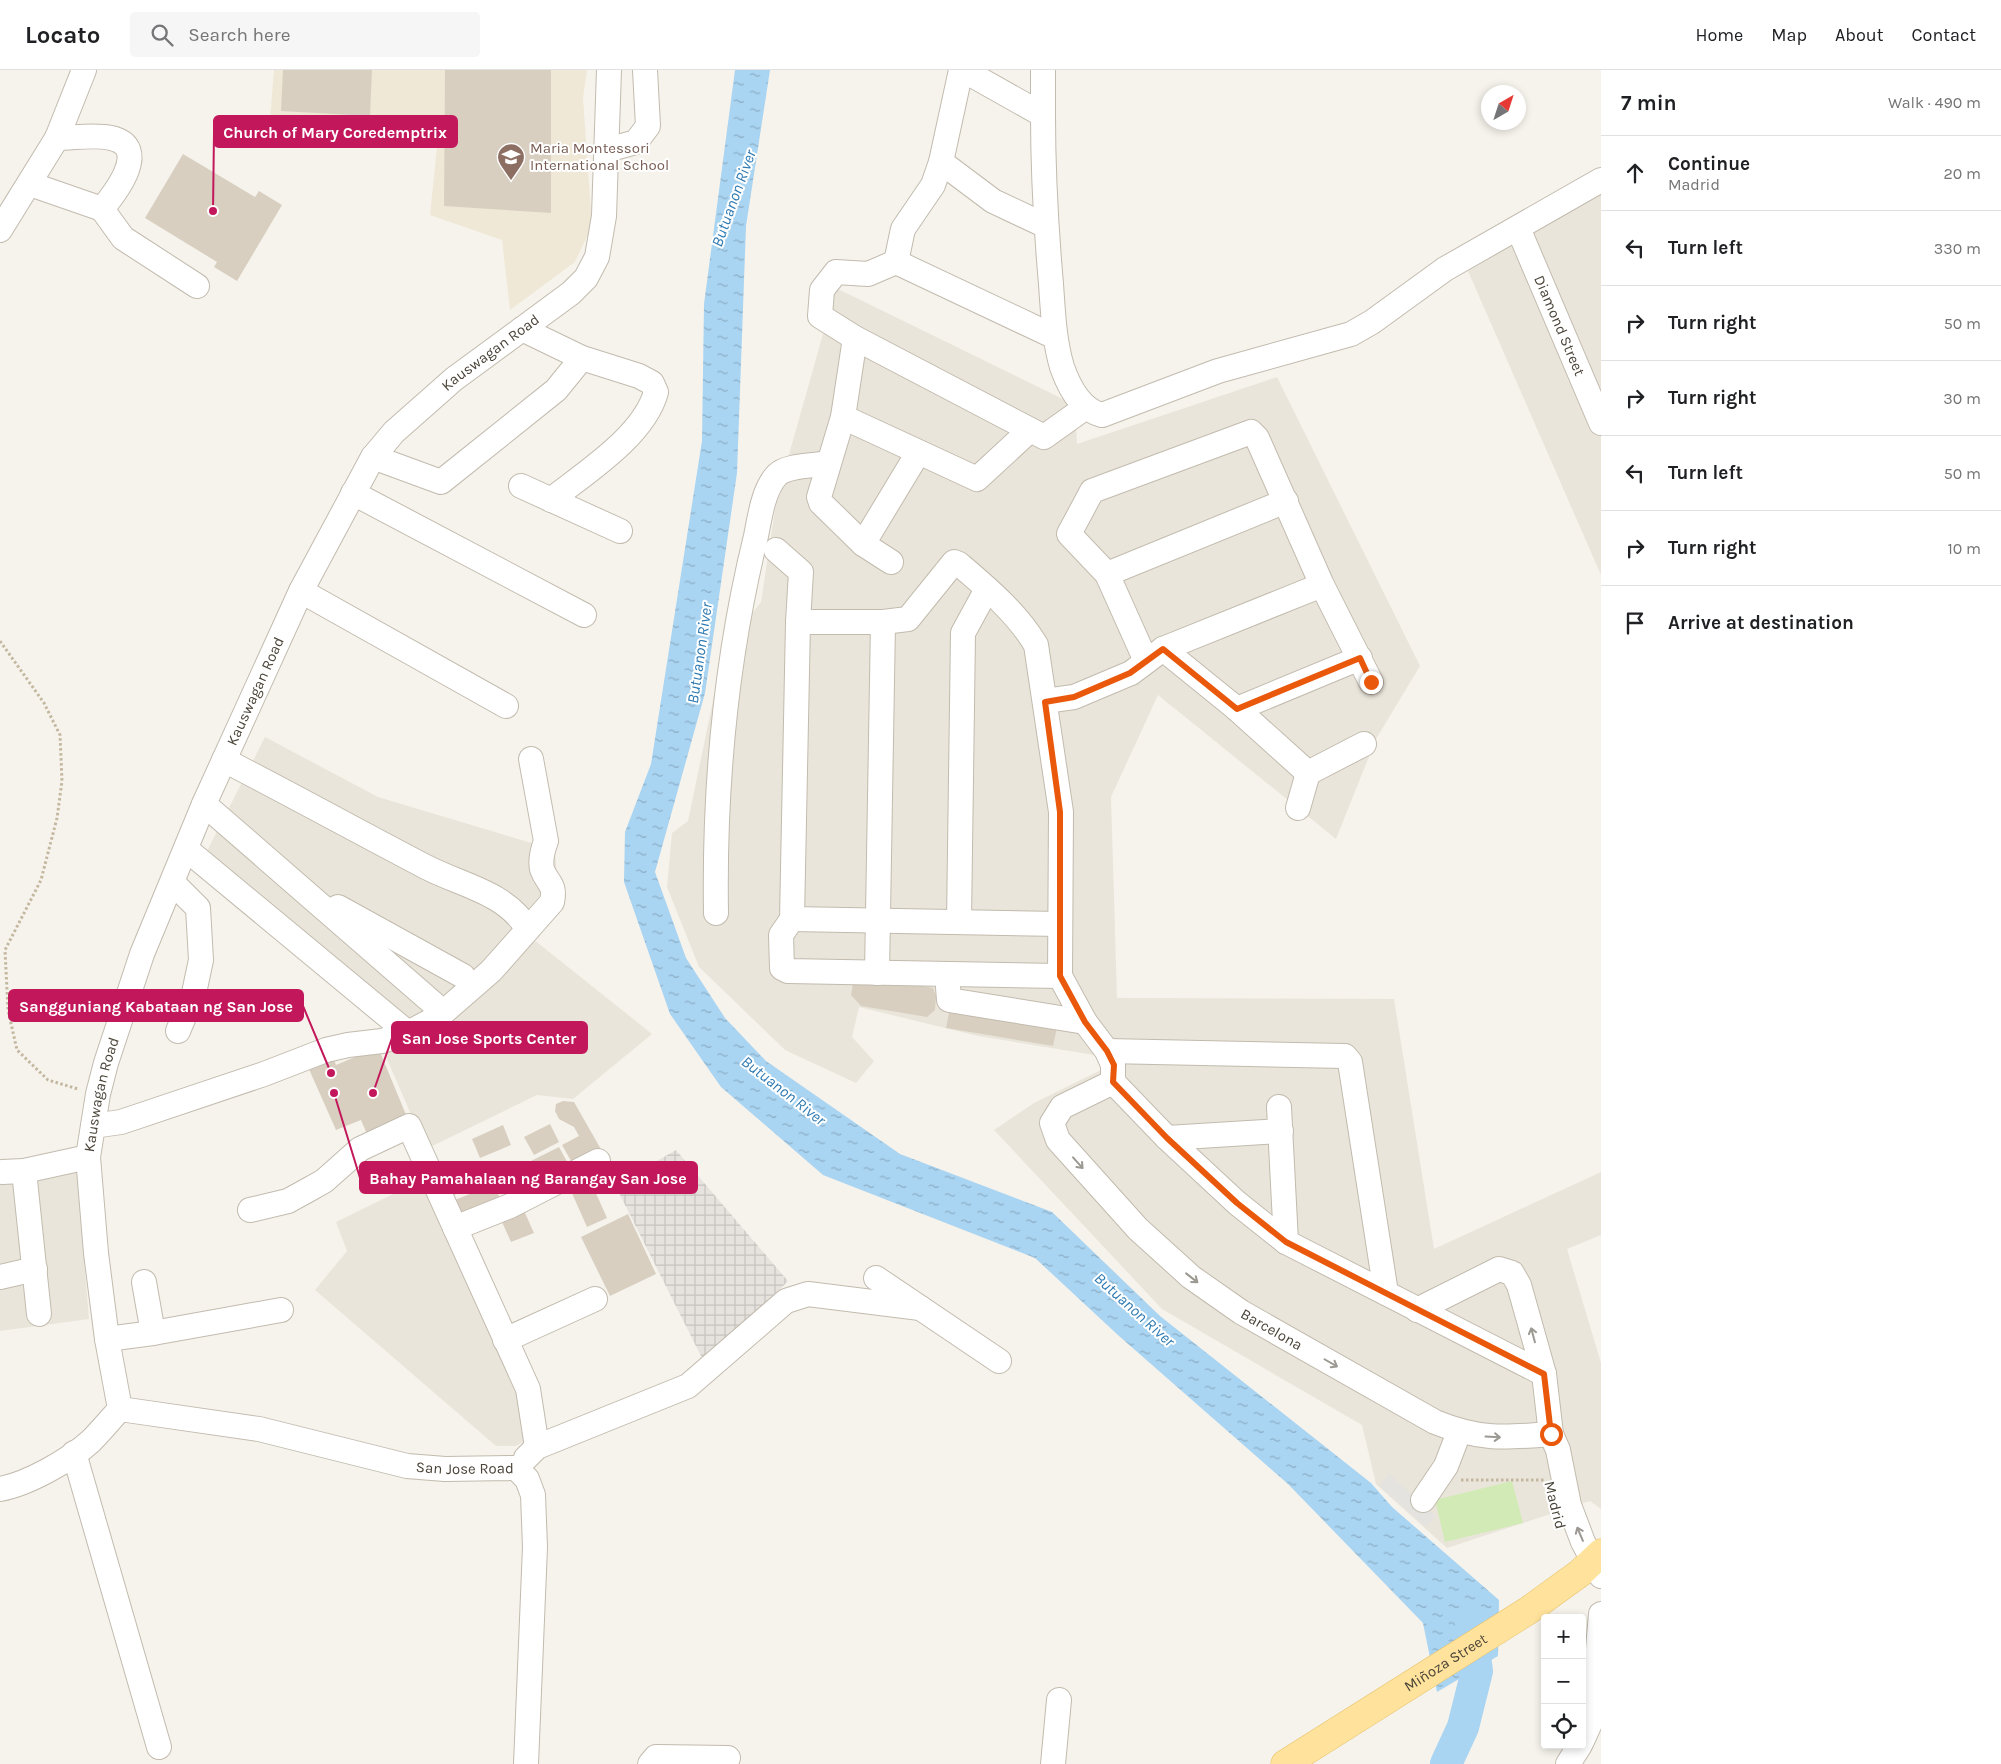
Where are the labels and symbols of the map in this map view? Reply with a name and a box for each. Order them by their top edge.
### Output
north arrow [1481,85,1526,130]
callout: Church of Mary Coredemptrix [214,116,457,147]
text: Church of Mary Coredemptrix [223,123,447,142]
place label: Maria Montessori International School [530,139,669,174]
school or university icon: Maria Montessori International School [496,142,526,181]
water label: Butuanon River [707,147,760,249]
street label: Diamond Street [1530,272,1589,379]
street label: Kauswagan Road [438,310,543,395]
water label: Butuanon River [683,601,716,705]
street label: Kauswagan Road [223,634,288,748]
route end [1360,671,1383,694]
callout: Sangguniang Kabataan ng San Jose [9,990,303,1021]
text: Sangguniang Kabataan ng San Jose [19,997,293,1016]
callout: San Jose Sports Center [392,1022,587,1053]
text: San Jose Sports Center [402,1029,577,1048]
street label: Kauswagan Road [80,1035,123,1153]
water label: Butuanon River [738,1052,830,1130]
one-way arrow [1072,1156,1084,1169]
callout: Bahay Pamahalaan ng Barangay San Jose [360,1162,697,1193]
text: Bahay Pamahalaan ng Barangay San Jose [369,1169,687,1188]
water label: Butuanon River [1090,1268,1179,1351]
one-way arrow [1186,1272,1199,1283]
street label: Barcelona [1237,1305,1306,1354]
one-way arrow [1527,1327,1537,1343]
one-way arrow [1323,1358,1338,1368]
route start [1540,1423,1563,1446]
one-way arrow [1484,1433,1500,1442]
street label: San Jose Road [415,1458,514,1478]
street label: Madrid [1540,1479,1570,1531]
one-way arrow [1574,1527,1584,1542]
street label: Miñoza Street [1401,1630,1491,1695]

